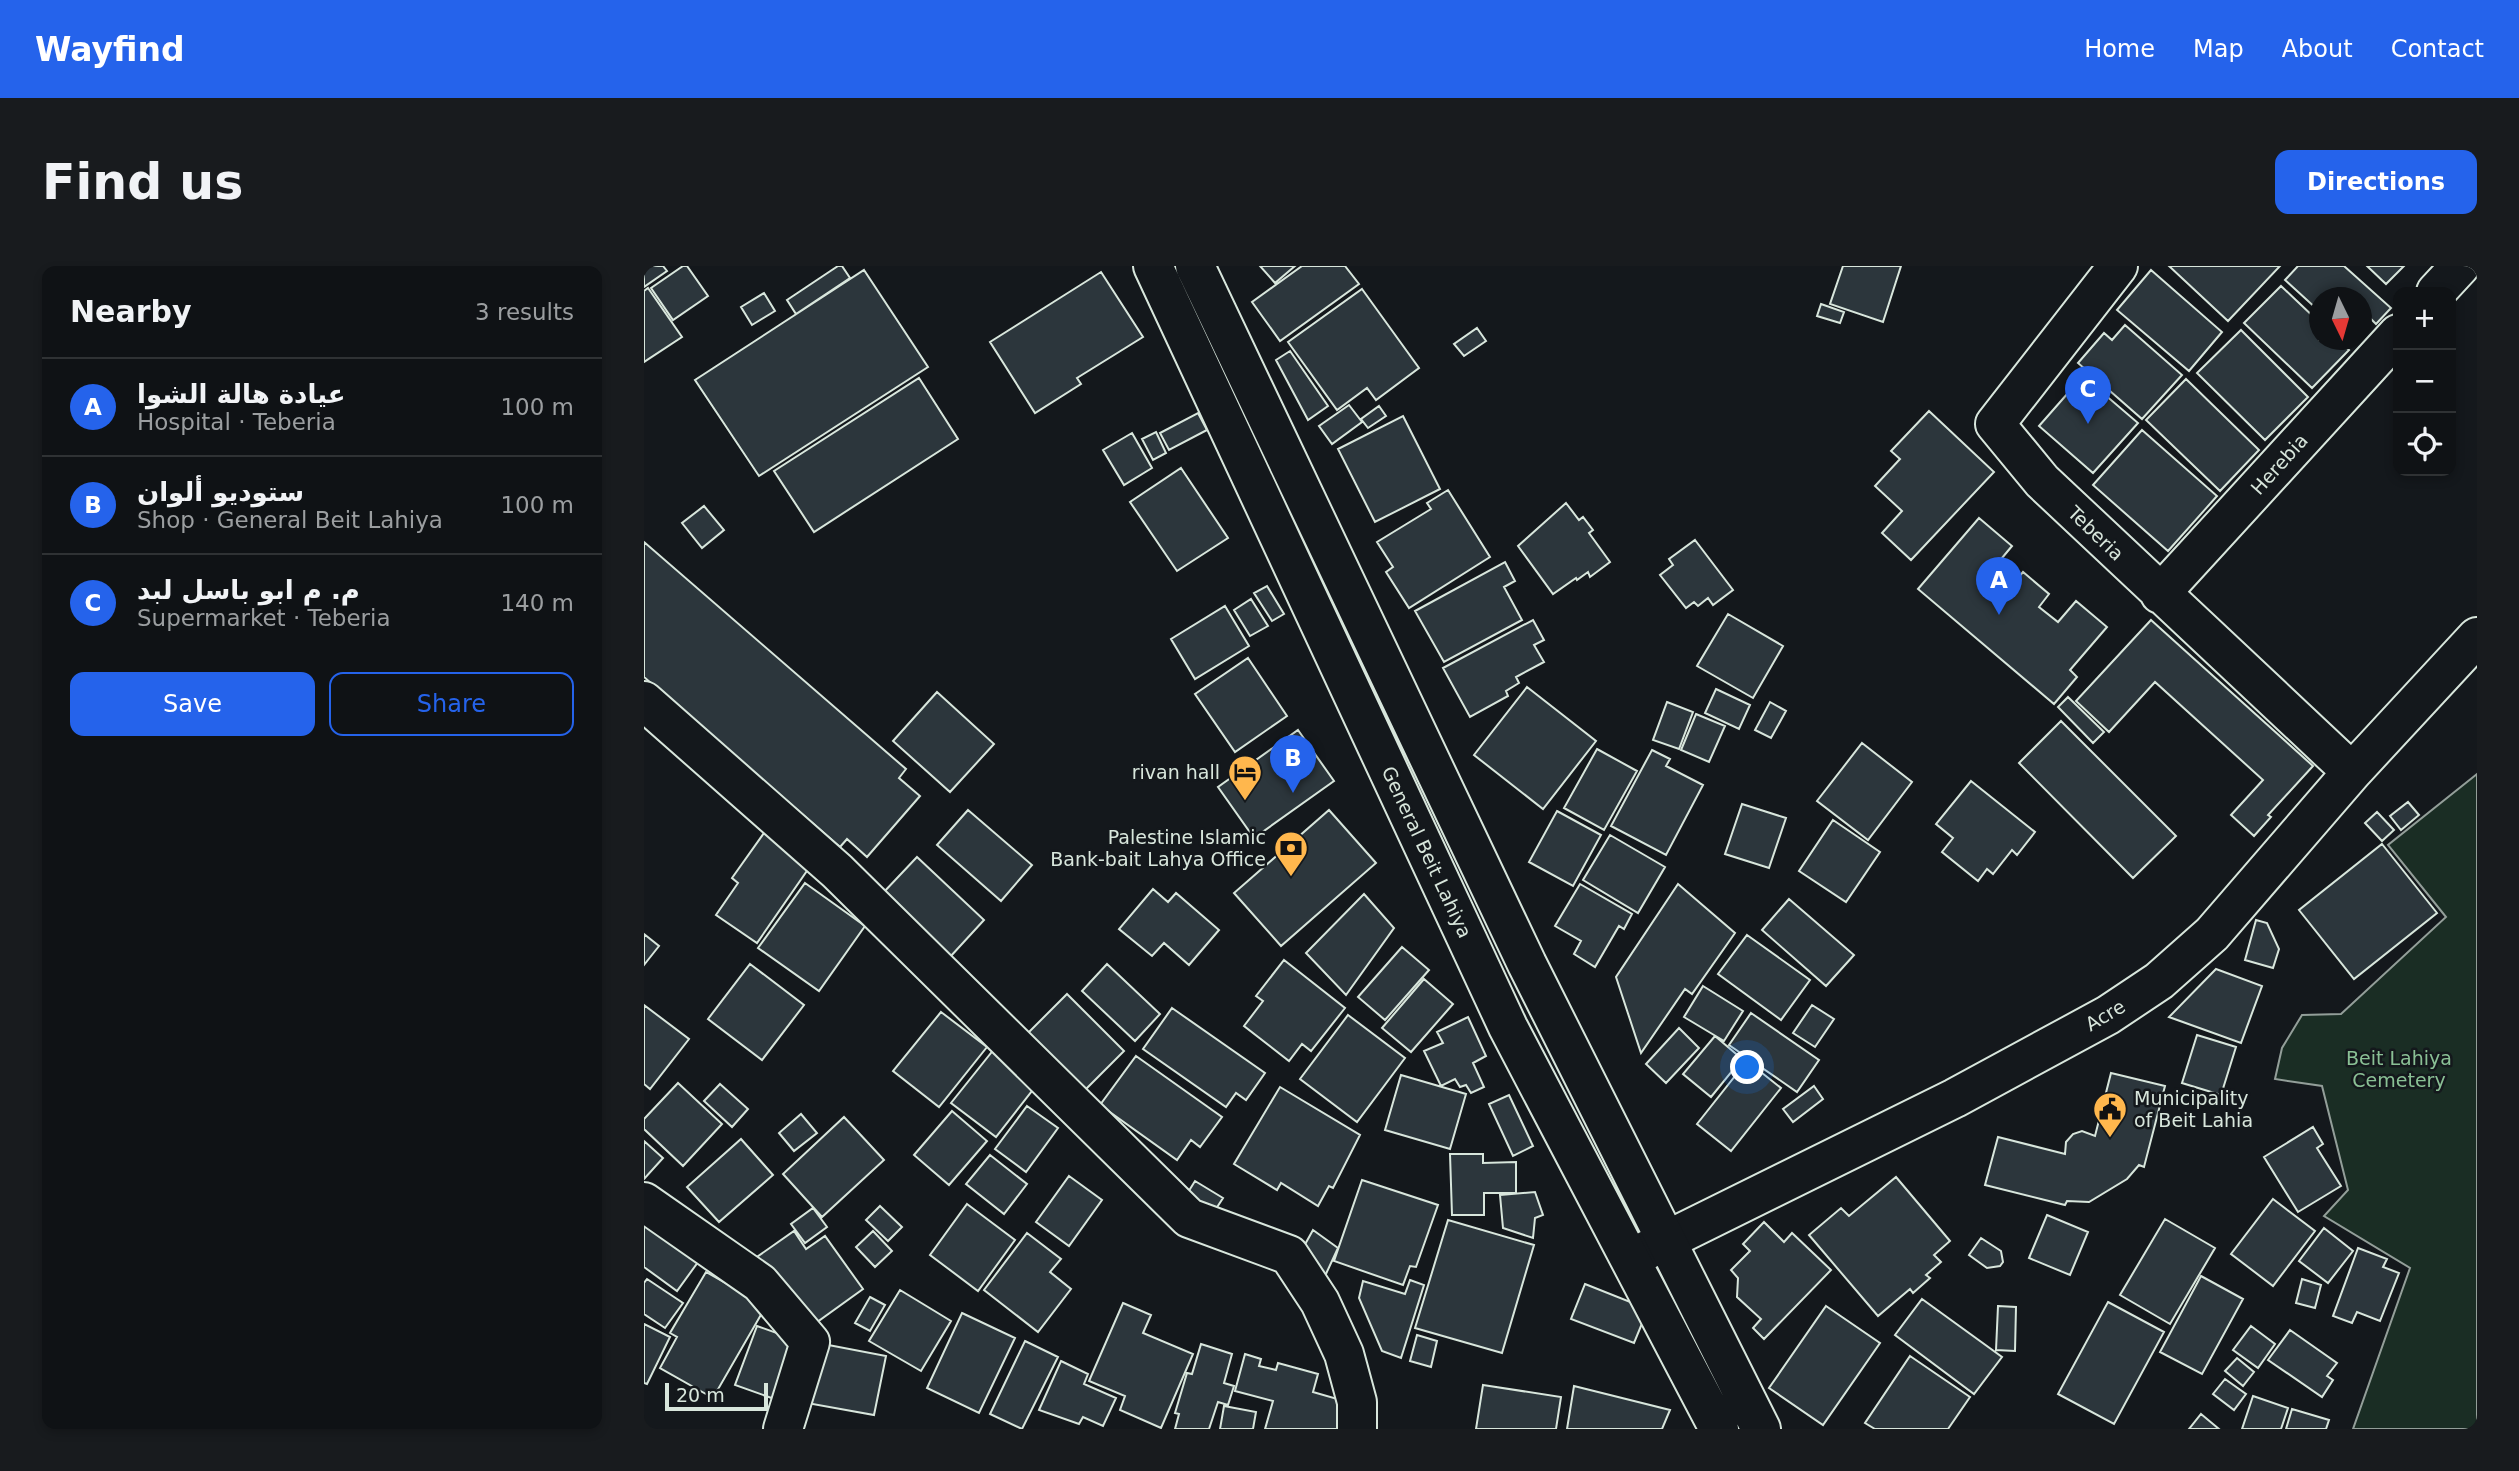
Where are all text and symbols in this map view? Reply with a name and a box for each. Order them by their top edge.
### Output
text: Wayfind [35,30,185,69]
text: Home [2084,35,2155,63]
text: Map [2193,35,2244,63]
text: About [2282,35,2353,63]
text: Contact [2391,35,2484,63]
button: Directions [2275,150,2477,214]
text: Find us [42,154,243,211]
north arrow [2309,287,2372,350]
map controls [2393,287,2456,476]
button: + [2393,287,2456,350]
text: Nearby [70,294,192,329]
text: 3 results [475,299,574,325]
button: − [2393,350,2456,413]
pin: C [2065,366,2111,424]
text: عيادة هالة الشوا [137,379,346,409]
text: A [84,394,102,420]
text: 100 m [500,394,574,420]
text: Hospital · Teberia [137,409,336,435]
button: locate [2393,413,2456,476]
street label: Herebia [2246,429,2312,499]
text: ستوديو ألوان [137,477,304,507]
text: B [84,492,102,518]
text: 100 m [500,492,574,518]
street label: Teberia [2063,501,2128,565]
text: Shop · General Beit Lahiya [137,507,443,533]
pin: A [1976,557,2022,615]
text: م. م ابو باسل لبد [137,575,360,605]
text: C [85,590,101,616]
text: 140 m [500,590,574,616]
text: Supermarket · Teberia [137,605,391,631]
button: Save [70,672,315,736]
button: Share [329,672,574,736]
pin: B [1270,735,1316,793]
hotel icon: rivan hall [1226,753,1264,802]
place label: rivan hall [1132,761,1220,783]
street label: General Beit Lahiya [1378,763,1476,941]
place label: Palestine Islamic Bank-bait Lahya Office [1050,826,1266,870]
bank icon: Palestine Islamic Bank-bait Lahya Office [1272,829,1310,878]
street label: Acre [2081,995,2129,1035]
park label: Beit Lahiya Cemetery [2346,1047,2452,1091]
your location [1730,1050,1764,1084]
place label: Municipality of Beit Lahia [2134,1087,2253,1131]
public building icon: Municipality of Beit Lahia [2091,1090,2129,1139]
scale bar [665,1380,768,1412]
text: 20 m [676,1384,725,1406]

